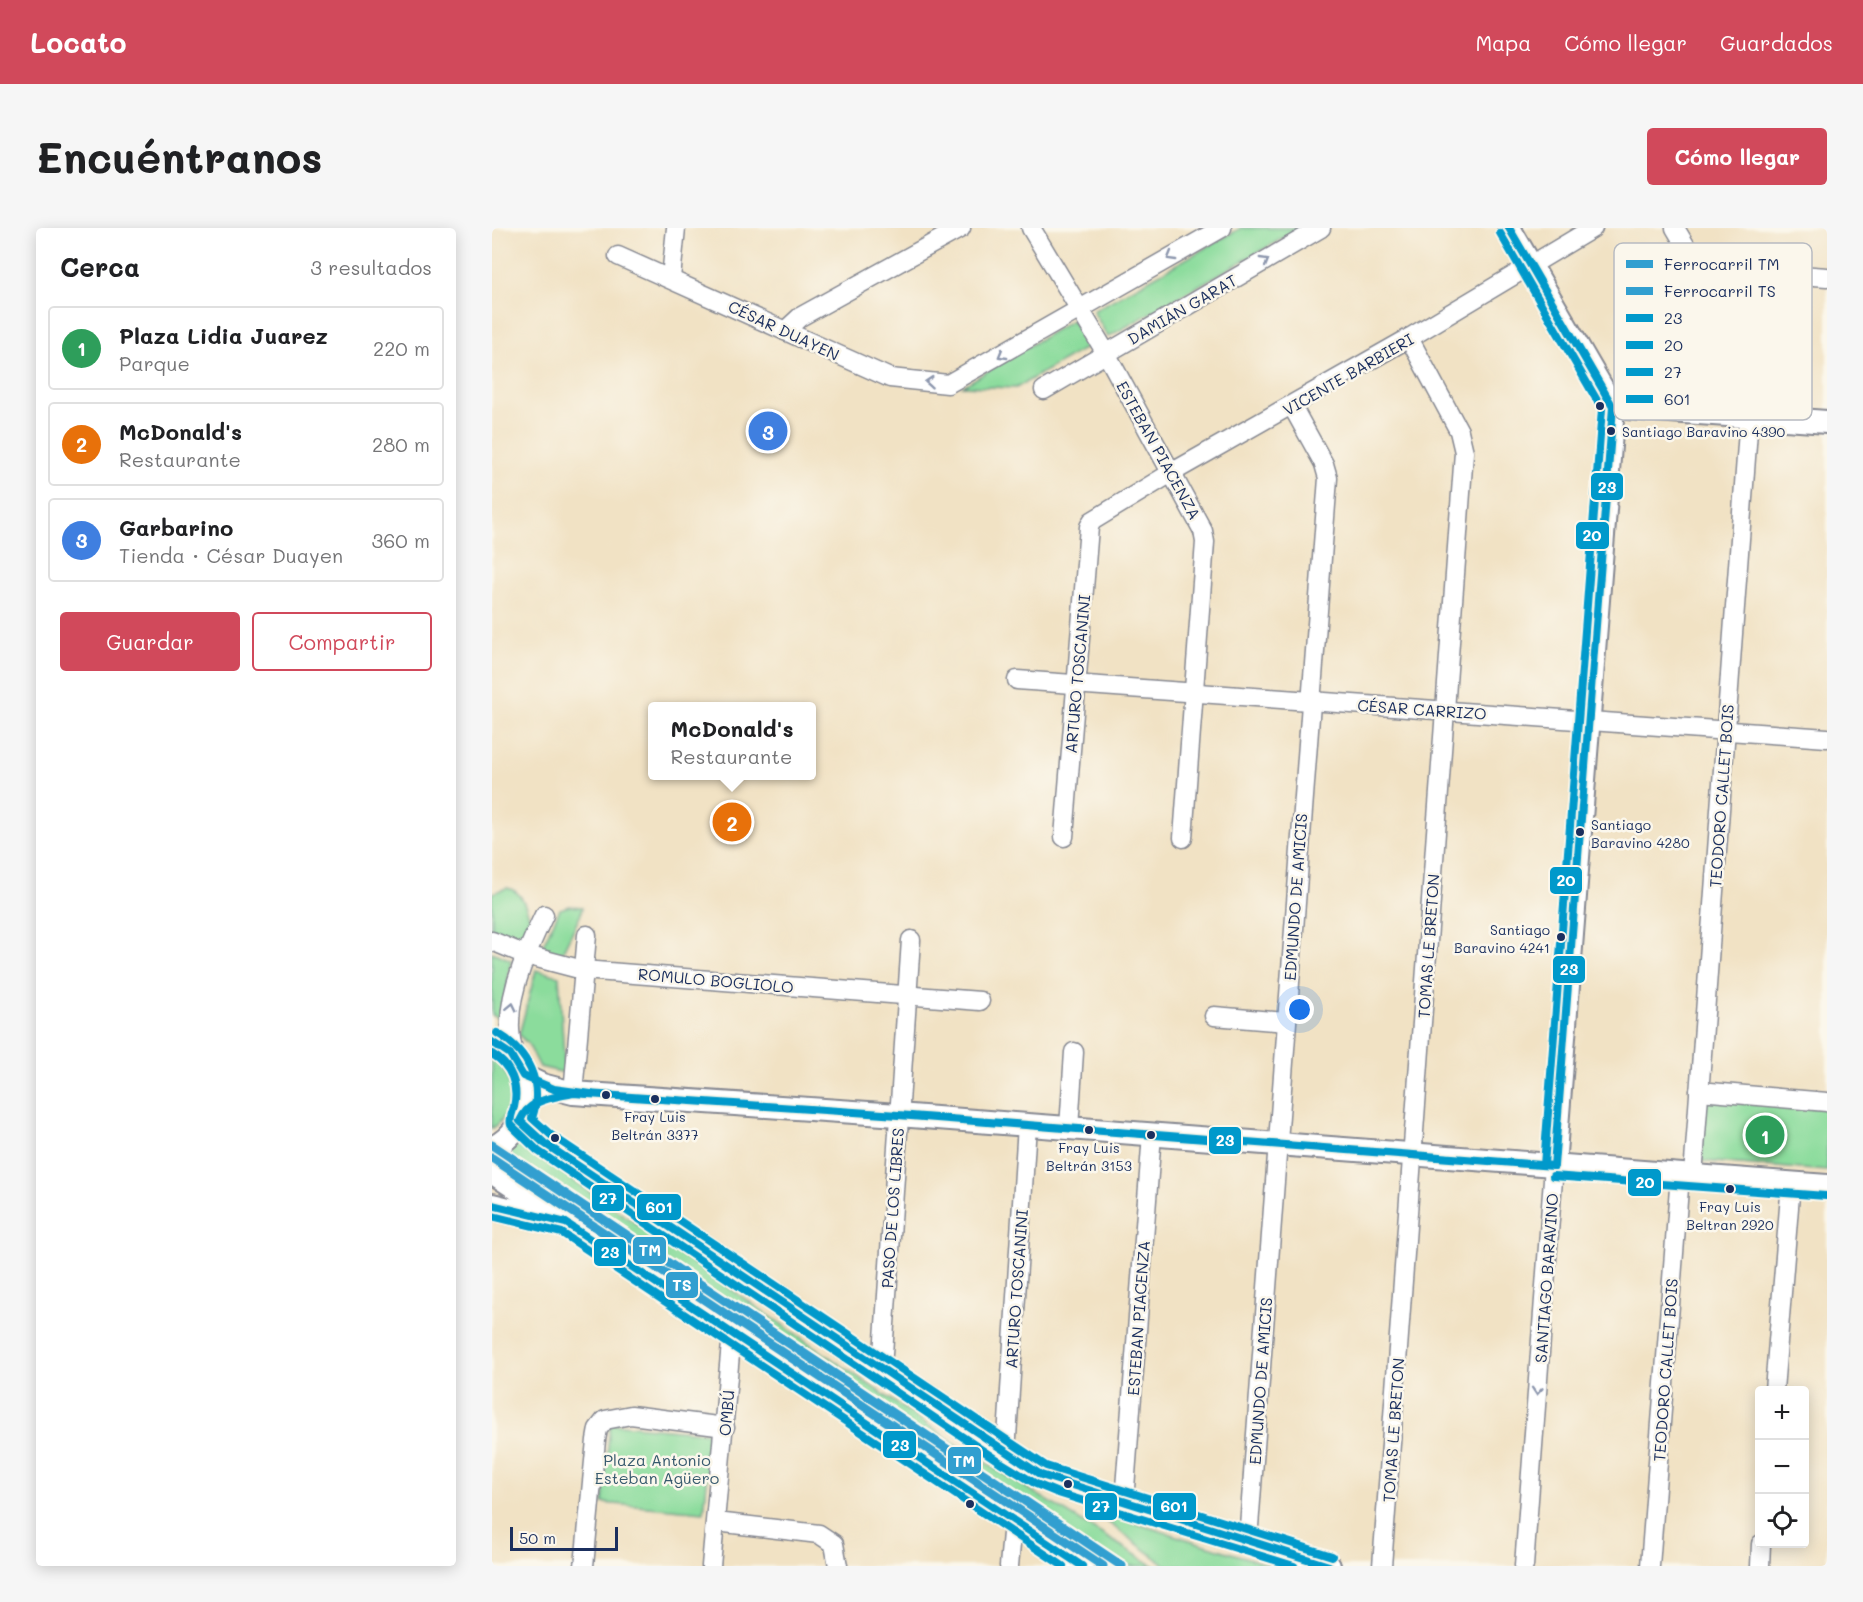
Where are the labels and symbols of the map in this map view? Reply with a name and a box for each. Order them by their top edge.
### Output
legend [1614,243,1812,420]
one-way arrow [1167,250,1177,261]
text: Ferrocarril TM [1664,253,1780,274]
one-way arrow [1259,256,1269,268]
street label: DAMIÁN GARAT [1123,269,1241,349]
text: Ferrocarril TS [1664,280,1776,301]
street label: CÉSAR DUAYEN [725,295,843,365]
text: 23 [1664,307,1682,328]
street label: VICENTE BARBIERI [1279,328,1417,420]
text: 20 [1664,334,1683,355]
one-way arrow [998,347,1008,359]
text: 27 [1664,361,1682,382]
one-way arrow [924,376,933,389]
street label: ESTEBAN PIACENZA [1112,377,1206,523]
text: 601 [1664,388,1691,409]
unlabelled marker [1594,400,1606,412]
pin: 3 [748,408,788,454]
place label: Santiago Baravino 4390 [1622,422,1786,441]
marker: Santiago Baravino 4390 [1605,425,1617,437]
line badge: 23 [1590,472,1624,501]
text: 23 [1598,476,1617,497]
line badge: 20 [1575,521,1610,550]
text: 20 [1582,524,1602,545]
street label: ARTURO TOSCANINI [1060,594,1094,754]
street label: CÉSAR CARRIZO [1357,694,1487,724]
street label: TEODORO CALLET BOIS [1704,704,1738,888]
pin: 2 [712,800,752,844]
street label: EDMUNDO DE AMICIS [1279,813,1311,981]
place label: Santiago Baravino 4280 [1591,815,1690,852]
marker: Santiago Baravino 4280 [1574,826,1586,838]
line badge: 20 [1549,866,1583,895]
text: 20 [1556,869,1576,890]
street label: TOMAS LE BRETON [1412,873,1444,1019]
place label: Santiago Baravino 4241 [1454,920,1550,957]
marker: Santiago Baravino 4241 [1555,931,1567,943]
line badge: 23 [1552,955,1586,984]
text: 23 [1560,958,1579,979]
street label: ROMULO BOGLIOLO [637,963,795,997]
your location [1285,995,1314,1024]
one-way arrow [505,1003,518,1013]
unlabelled marker [600,1089,612,1101]
marker: Fray Luis Beltrán 3377 [649,1093,661,1105]
place label: Fray Luis Beltrán 3377 [612,1107,699,1144]
pin: 1 [1746,1112,1784,1158]
marker: Fray Luis Beltrán 3153 [1083,1124,1095,1136]
line badge: 23 [1208,1126,1242,1155]
street label: PASO DE LOS LIBRES [876,1127,908,1289]
unlabelled marker [1145,1129,1157,1141]
text: 23 [1216,1129,1235,1150]
unlabelled marker [549,1132,561,1144]
place label: Fray Luis Beltrán 3153 [1046,1138,1132,1175]
line badge: 20 [1627,1168,1662,1197]
text: 20 [1635,1171,1655,1192]
marker: Fray Luis Beltran 2920 [1724,1183,1736,1195]
line badge: 27 [591,1184,625,1212]
text: 27 [599,1187,617,1208]
street label: SANTIAGO BARAVINO [1530,1192,1562,1364]
line badge: 601 [636,1193,682,1221]
text: 601 [645,1196,673,1217]
place label: Fray Luis Beltran 2920 [1686,1197,1774,1234]
street label: ARTURO TOSCANINI [1000,1209,1032,1369]
line badge: TM [632,1236,667,1265]
line badge: 23 [593,1238,627,1267]
text: TM [639,1239,661,1260]
street label: ESTEBAN PIACENZA [1122,1240,1154,1396]
text: 23 [601,1241,620,1262]
line badge: TS [665,1271,699,1299]
text: TS [672,1274,692,1295]
street label: TEODORO CALLET BOIS [1648,1278,1682,1462]
street label: EDMUNDO DE AMICIS [1244,1297,1276,1465]
street label: TOMAS LE BRETON [1377,1357,1409,1503]
one-way arrow [1531,1387,1544,1396]
street label: OMBÚ [714,1389,738,1437]
line badge: 23 [882,1430,917,1459]
text: 23 [891,1434,910,1455]
line badge: TM [947,1446,982,1475]
park label: Plaza Antonio Esteban Agüero [595,1449,719,1488]
text: TM [953,1450,975,1471]
unlabelled marker [1062,1478,1074,1490]
line badge: 27 [1084,1492,1118,1521]
line badge: 601 [1152,1492,1197,1521]
text: 27 [1092,1495,1110,1516]
text: 601 [1160,1495,1188,1516]
unlabelled marker [964,1498,976,1510]
scale bar [510,1524,618,1552]

